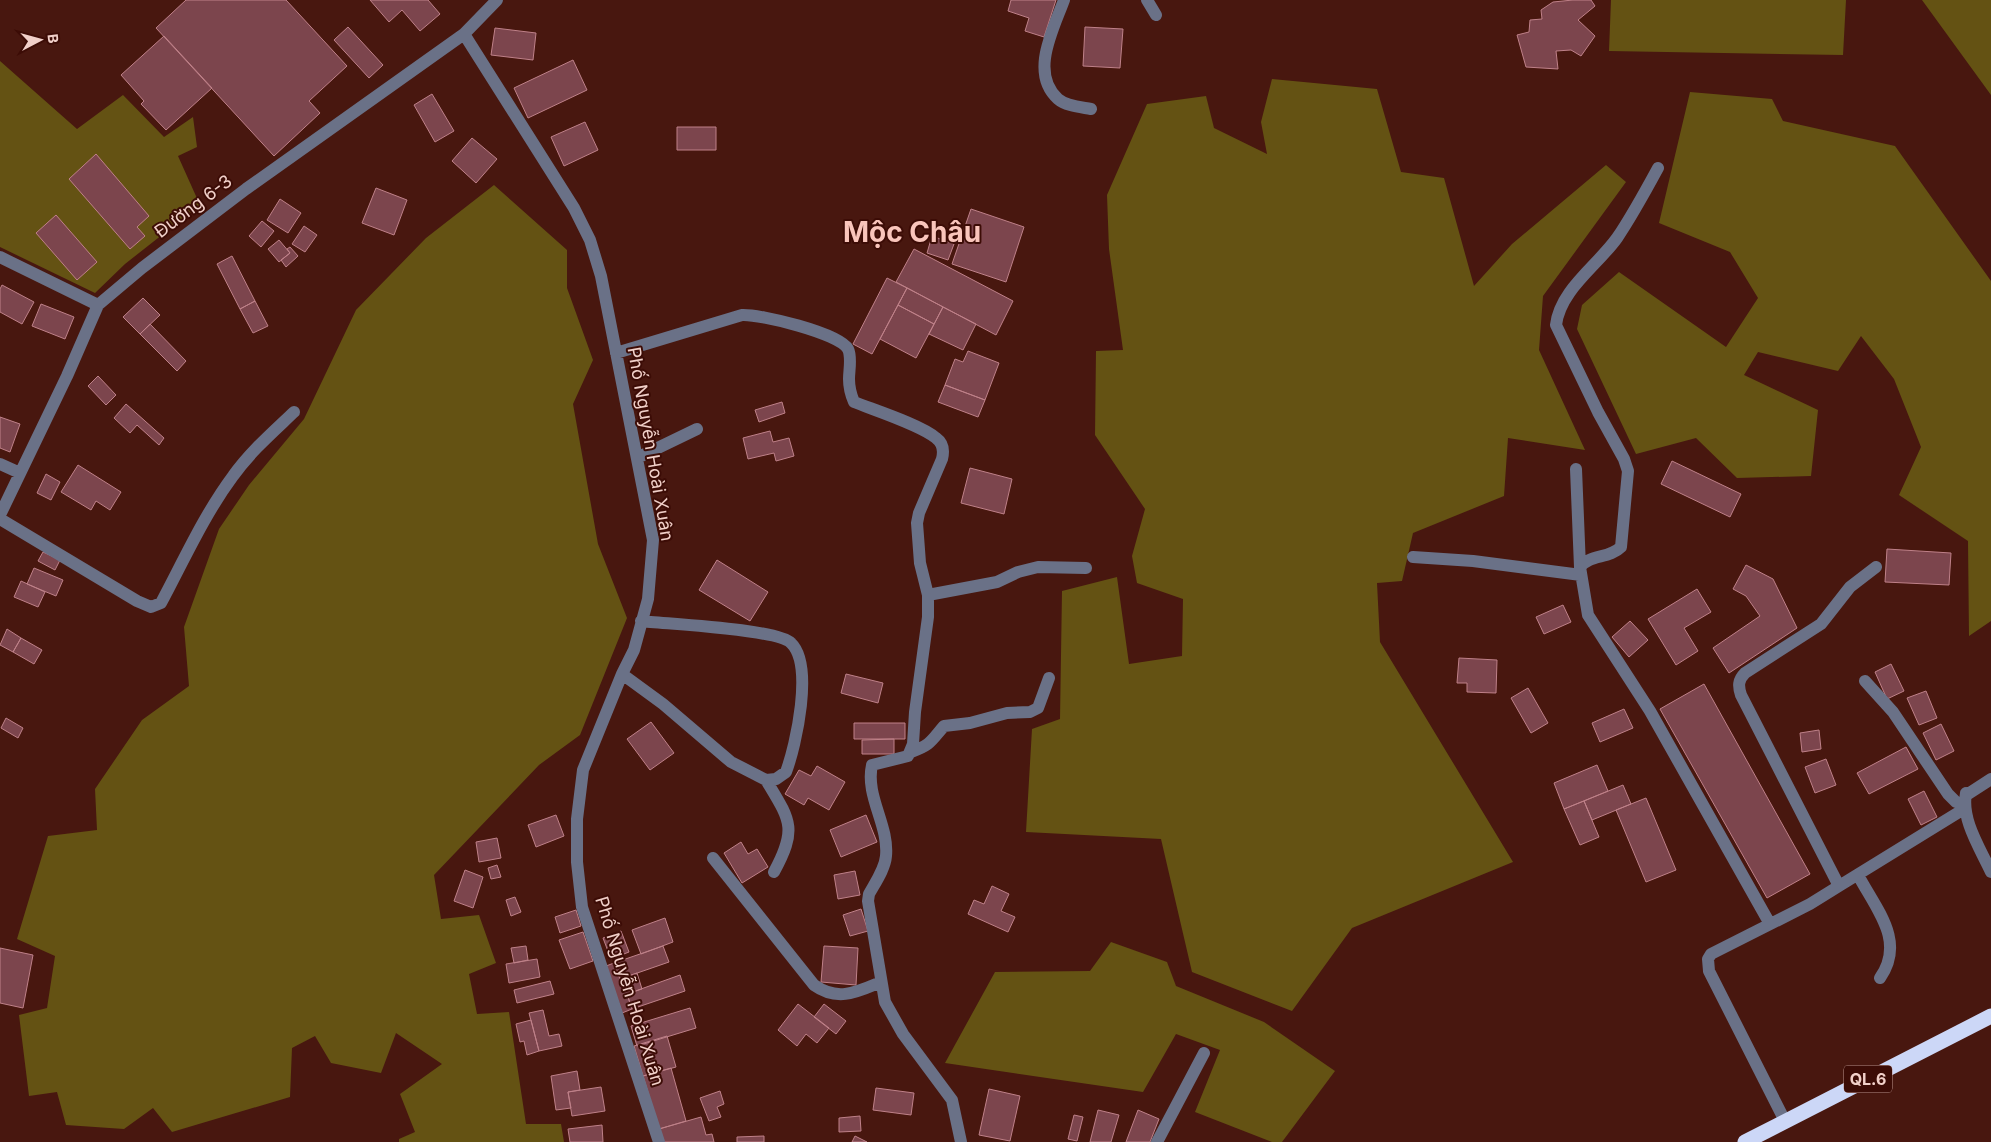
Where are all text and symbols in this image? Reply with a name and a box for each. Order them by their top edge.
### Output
north arrow [15,15,65,65]
text: B [44,33,62,44]
street label: Đường 6-3 [150,170,236,242]
district label: Mộc Châu [843,215,981,249]
street label: Phố Nguyễn Hoài Xuân [624,345,678,543]
street label: Phố Nguyễn Hoài Xuân [591,894,669,1088]
road number: QL.6 [1844,1066,1892,1092]

